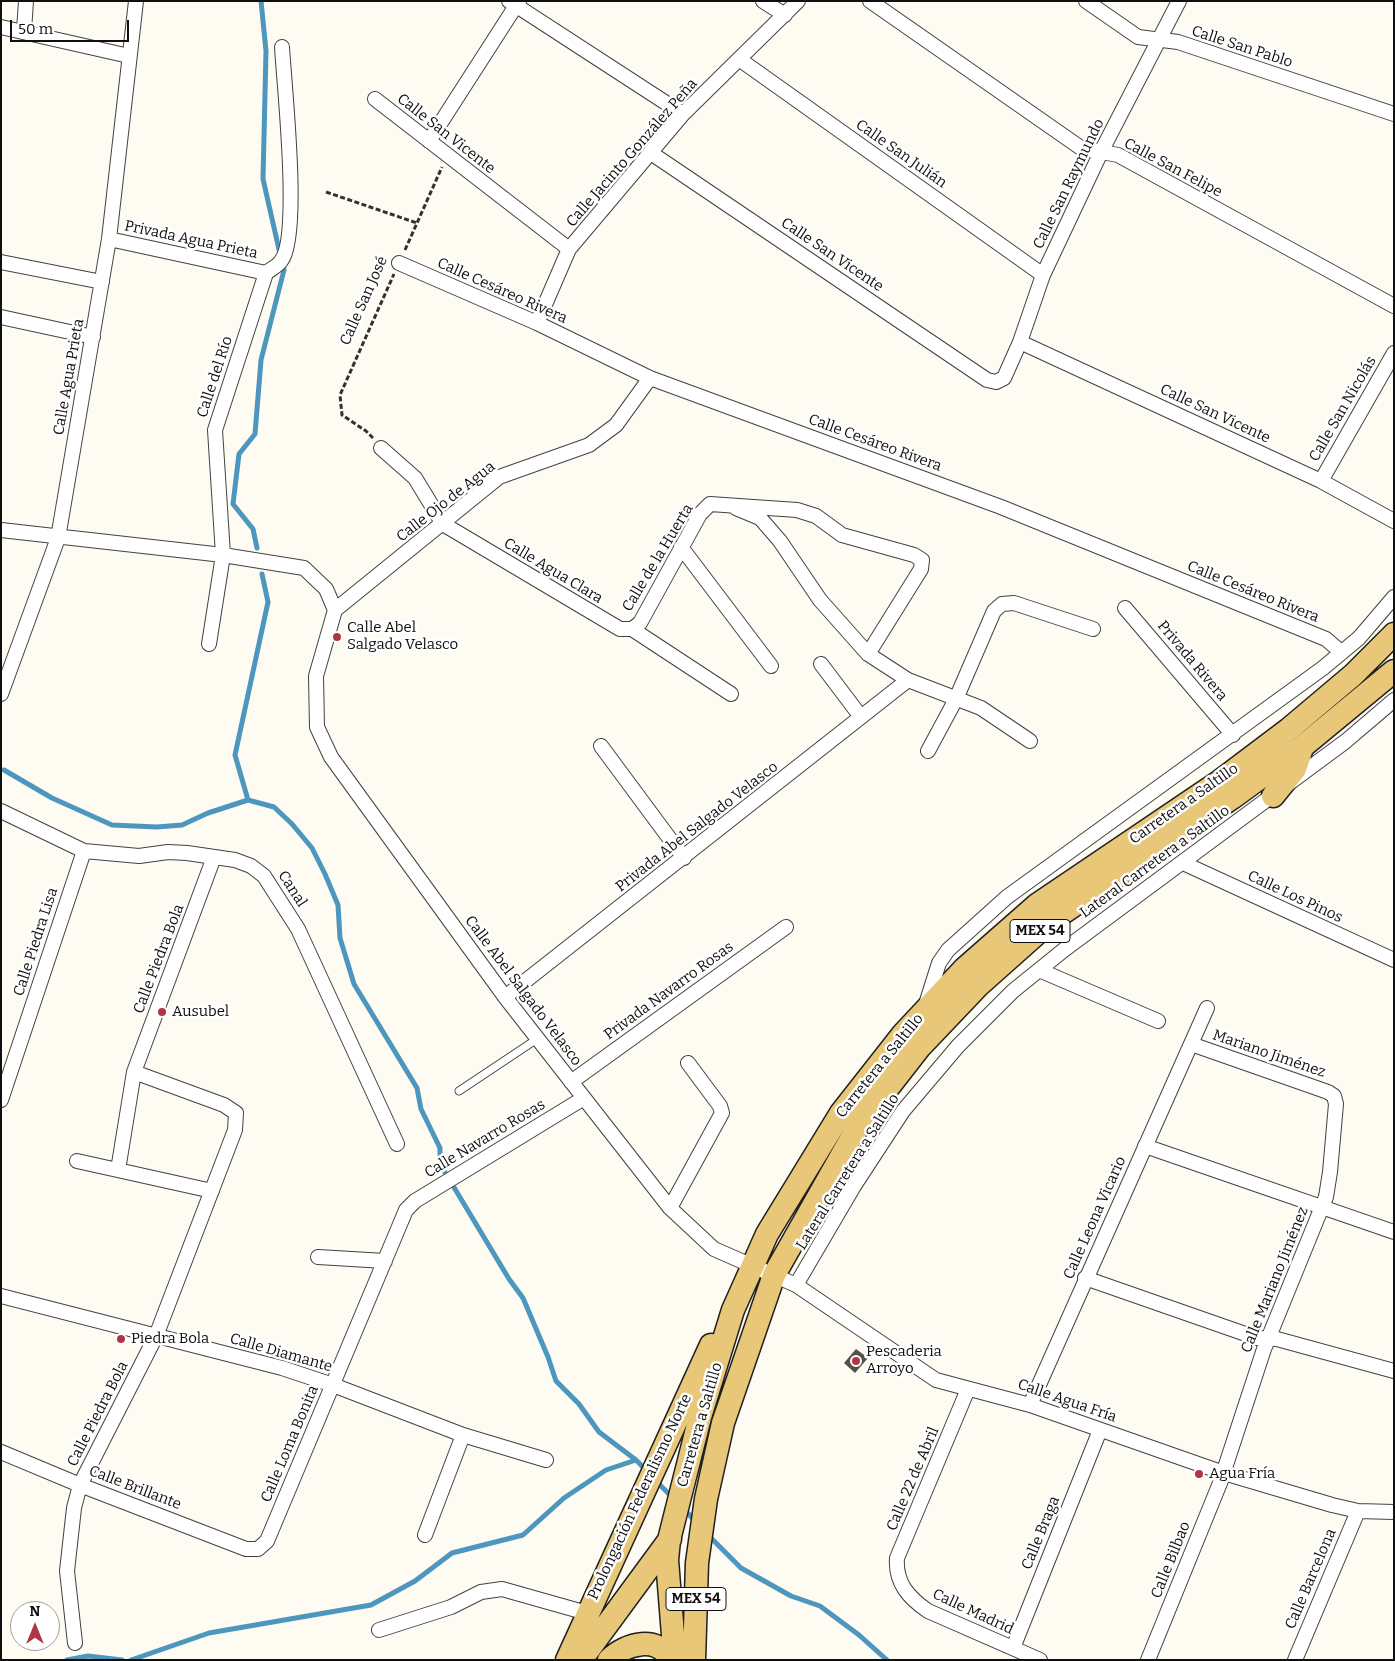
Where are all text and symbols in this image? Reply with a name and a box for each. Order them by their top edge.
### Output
scale bar [12,10,131,42]
text: 50 m [18,20,53,38]
street label: Calle San Pablo [1189,22,1295,72]
street label: Calle Jacinto González Peña [563,75,701,231]
street label: Calle San Vicente [393,90,499,178]
street label: Calle San Julián [852,116,950,192]
street label: Calle San Raymundo [1030,116,1108,252]
street label: Calle San Felipe [1121,135,1225,201]
street label: Calle San Vicente [777,214,887,296]
street label: Privada Agua Prieta [123,217,259,263]
street label: Calle San José [336,254,392,348]
street label: Calle Cesáreo Rivera [434,254,570,328]
street label: Calle Agua Prieta [50,317,88,437]
street label: Calle del Río [193,334,237,420]
street label: Calle San Nicolás [1306,353,1380,465]
street label: Calle San Vicente [1157,381,1273,447]
street label: Calle Cesáreo Rivera [806,411,944,475]
street label: Calle Ojo de Agua [393,458,499,546]
street label: Calle de la Huerta [619,501,697,615]
street label: Calle Agua Clara [500,534,606,608]
street label: Calle Cesáreo Rivera [1185,557,1321,627]
street label: Privada Rivera [1153,617,1231,705]
place label: Calle Abel Salgado Velasco [347,619,458,654]
marker: Calle Abel Salgado Velasco [331,631,343,643]
street label: Privada Abel Salgado Velasco [612,758,782,896]
street label: Carretera a Saltillo [1126,760,1242,848]
street label: Lateral Carretera a Saltillo [1077,802,1233,922]
street label: Canal [274,867,310,911]
street label: Calle Los Pinos [1245,867,1345,927]
street label: Calle Piedra Lisa [10,885,62,999]
street label: Calle Piedra Bola [130,902,188,1016]
street label: Calle Abel Salgado Velasco [461,912,585,1070]
road number: MEX 54 [1010,919,1070,942]
street label: Privada Navarro Rosas [601,938,737,1044]
place label: Ausubel [172,1003,229,1021]
marker: Ausubel [156,1006,168,1018]
street label: Carretera a Saltillo [832,1010,928,1122]
street label: Mariano Jiménez [1210,1026,1328,1082]
street label: Lateral Carretera a Saltillo [793,1091,903,1253]
street label: Calle Navarro Rosas [421,1096,549,1182]
street label: Calle Leona Vicario [1060,1154,1130,1282]
street label: Calle Mariano Jiménez [1238,1204,1312,1356]
place label: Piedra Bola [131,1330,209,1348]
street label: Calle Diamante [228,1330,334,1376]
marker: Piedra Bola [115,1333,127,1345]
place label: Pescaderia Arroyo [866,1343,942,1378]
marker: Pescaderia Arroyo [850,1355,862,1367]
street label: Calle Piedra Bola [64,1358,132,1470]
street label: Carretera a Saltillo [674,1361,726,1489]
street label: Calle Agua Fría [1015,1376,1119,1426]
street label: Calle Loma Bonita [257,1383,323,1505]
street label: Prolongación Federalismo Norte [584,1391,696,1603]
street label: Calle 22 de Abril [883,1424,943,1534]
street label: Calle Brillante [86,1462,184,1514]
place label: Agua Fría [1209,1465,1275,1483]
marker: Agua Fría [1193,1468,1205,1480]
street label: Calle Braga [1018,1494,1064,1572]
street label: Calle Bilbao [1147,1519,1195,1601]
street label: Calle Barcelona [1282,1526,1340,1632]
street label: Calle Madrid [930,1585,1016,1639]
road number: MEX 54 [666,1588,726,1610]
north arrow [10,1601,60,1651]
text: N [30,1603,40,1620]

